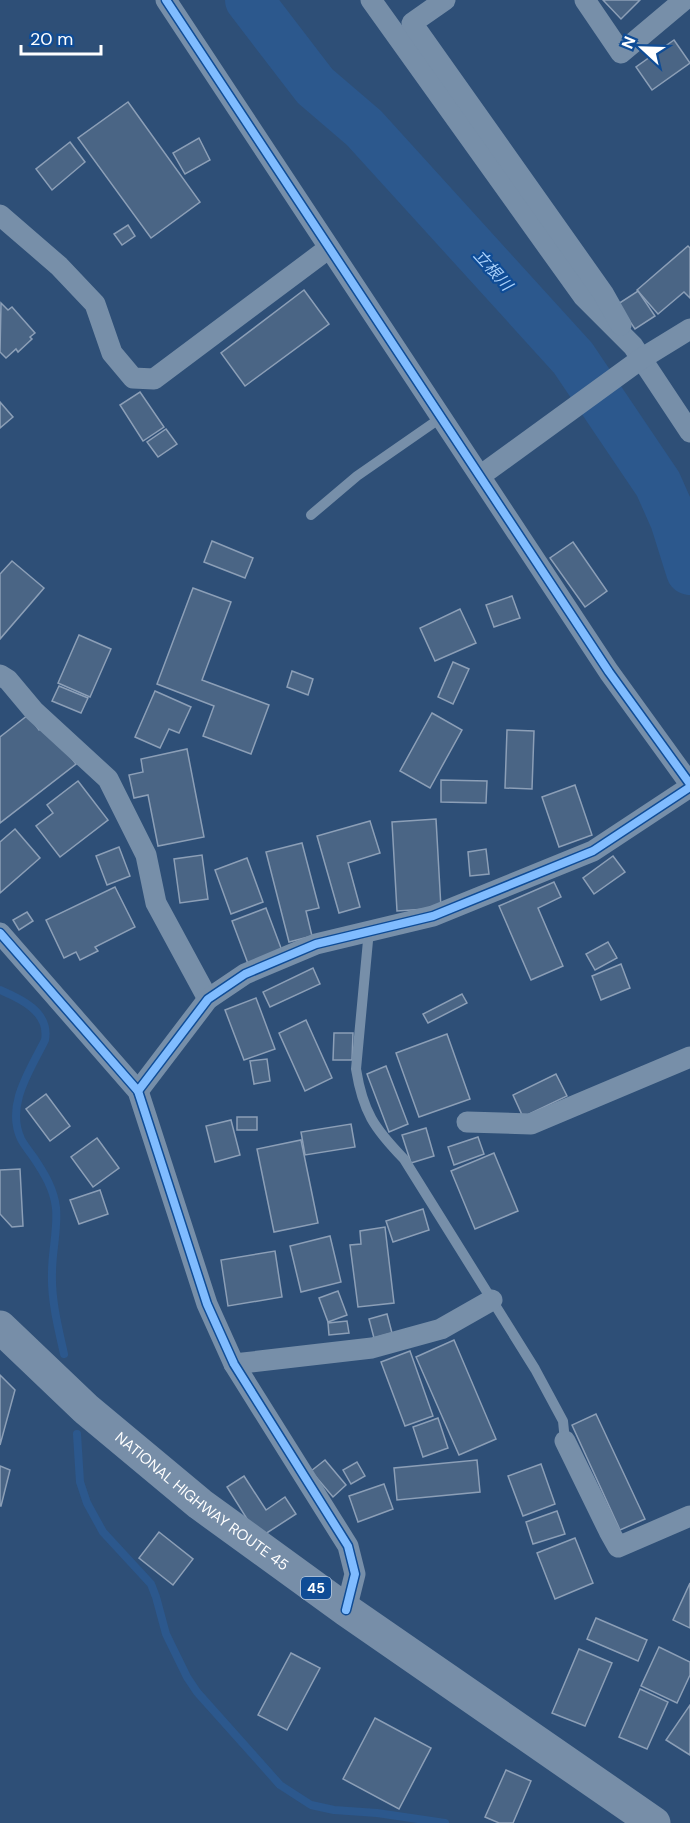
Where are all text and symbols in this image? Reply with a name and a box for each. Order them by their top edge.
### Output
scale bar [21,18,100,56]
north arrow [612,18,672,78]
text: 20 m [30,27,73,51]
text: N [617,33,640,52]
water label: 立根川 [469,245,518,296]
street label: NATIONAL HIGHWAY ROUTE 45 [111,1427,293,1575]
road number: 45 [301,1577,331,1599]

